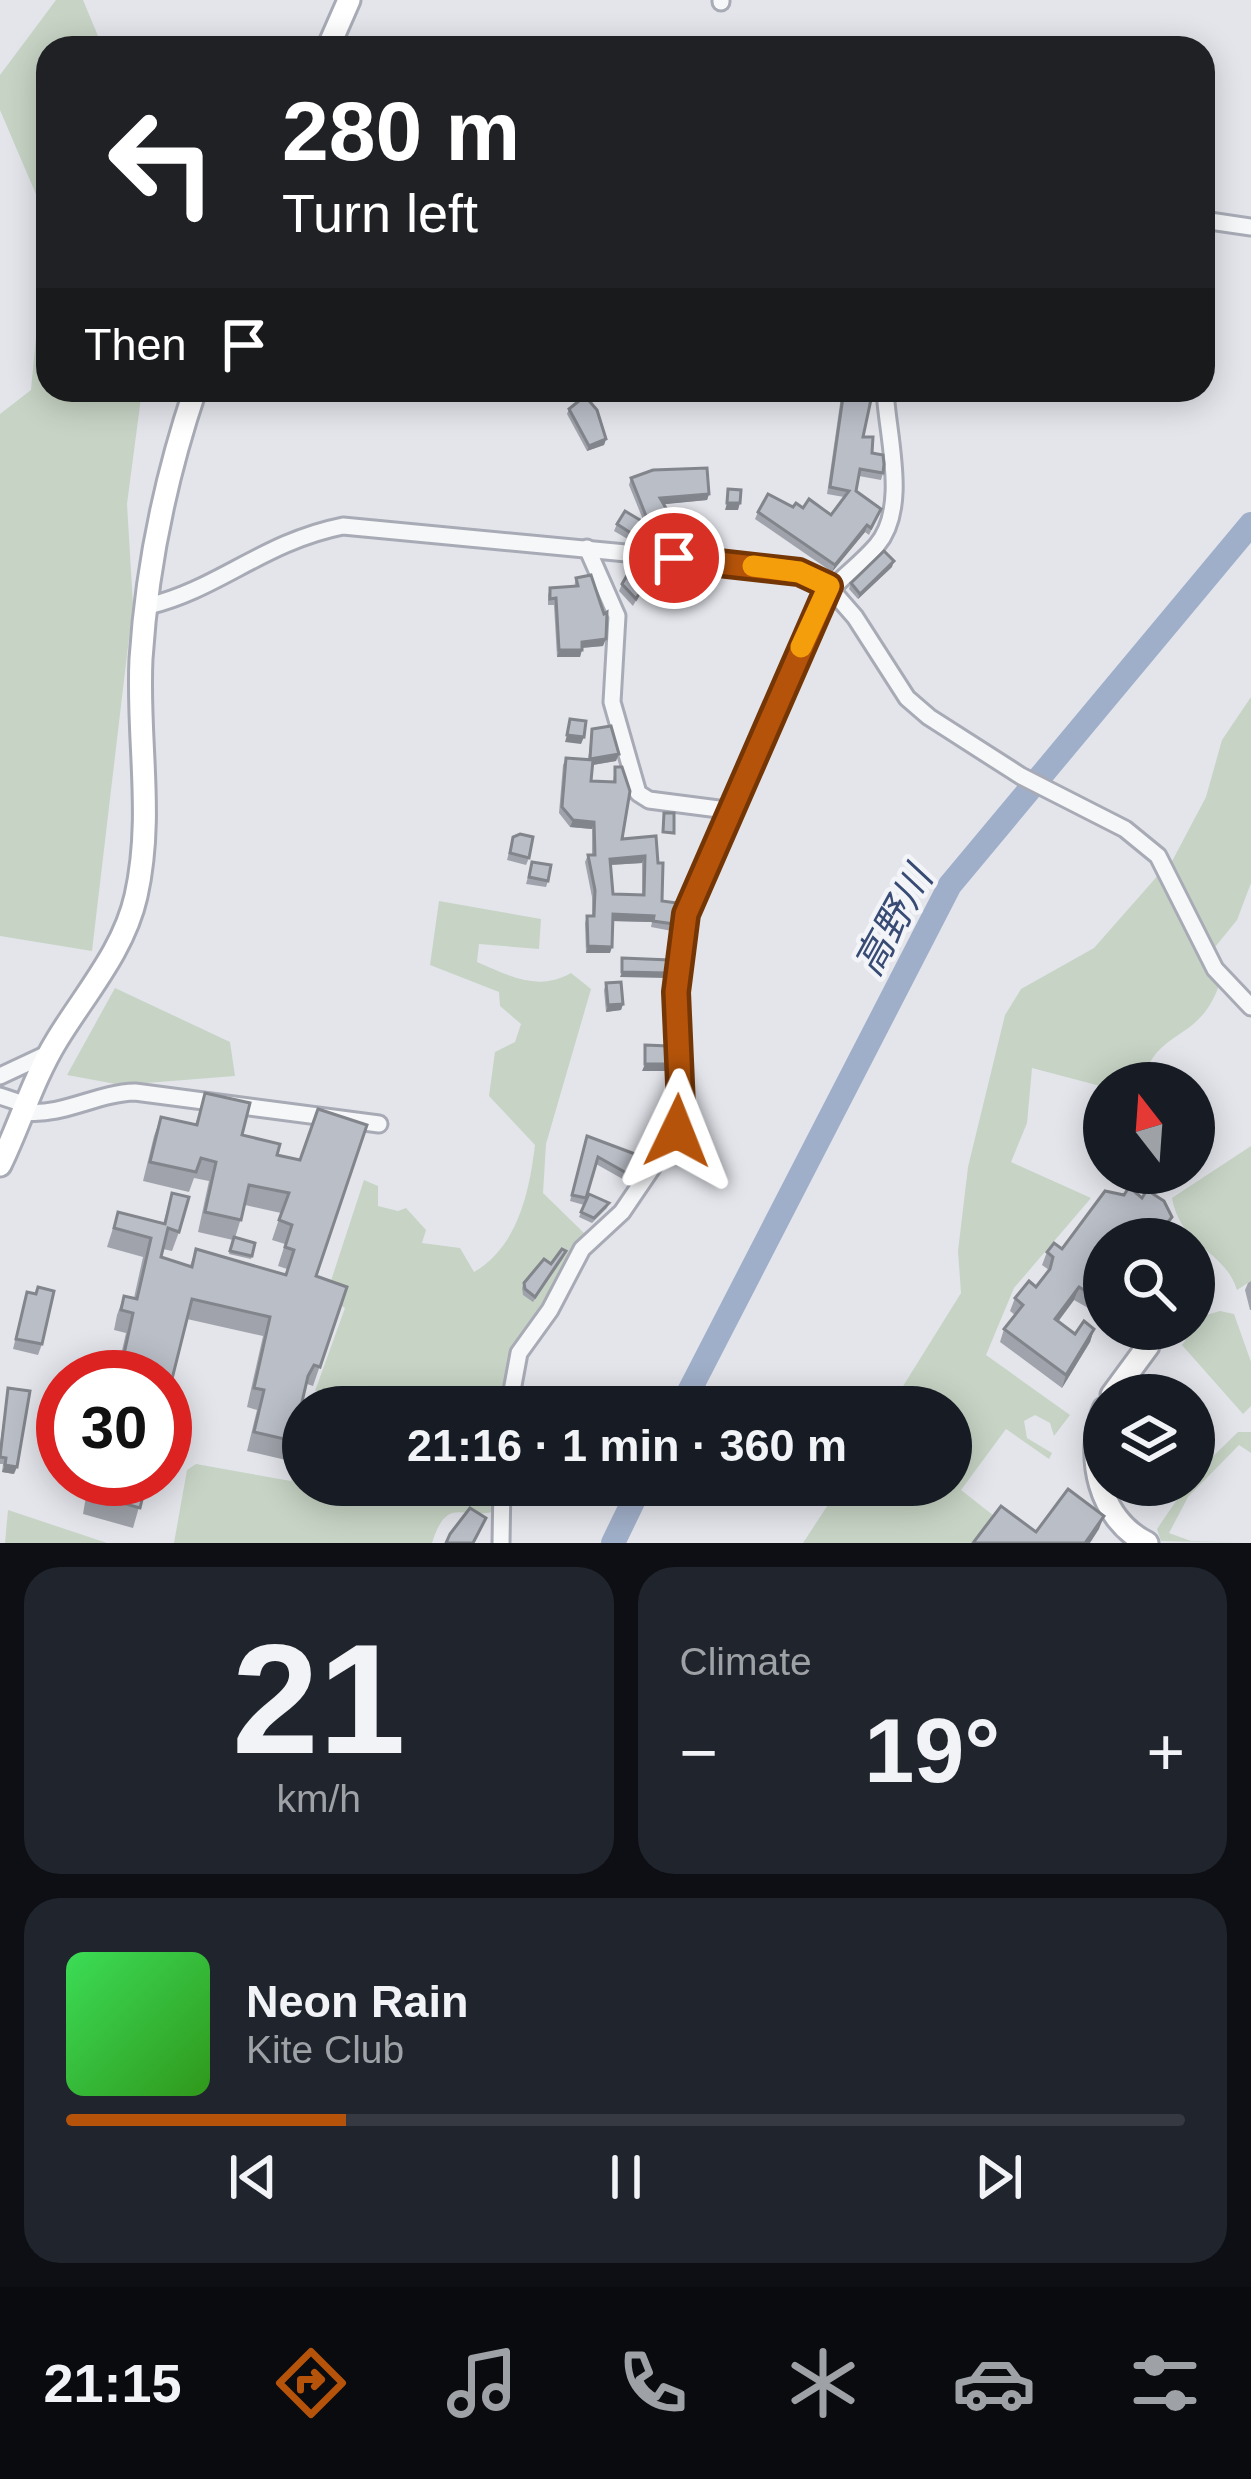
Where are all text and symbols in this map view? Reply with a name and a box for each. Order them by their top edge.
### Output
icon: left [84,84,240,240]
text: 280 m [282,84,520,178]
text: Turn left [282,183,478,243]
icon: arrive [211,312,277,378]
text: Then [84,319,187,370]
pin [623,507,725,609]
icon: arrive [641,525,707,591]
water label: 高野川 [846,856,942,983]
north arrow [1083,1062,1215,1194]
map controls [1083,1062,1215,1506]
position arrow [614,1068,740,1194]
button: search [1083,1218,1215,1350]
speed limit sign: 30 [36,1350,192,1506]
button: layers [1083,1374,1215,1506]
text: 21:16 · 1 min · 360 m [407,1420,847,1471]
text: 21 [232,1612,406,1786]
text: Climate [680,1640,812,1683]
text: 19° [864,1701,1000,1801]
text: − [680,1715,718,1789]
text: + [1146,1715,1185,1789]
text: km/h [276,1777,361,1820]
text: Neon Rain [246,1976,469,2027]
text: Kite Club [246,2028,404,2071]
icon: previous [220,2144,286,2210]
icon: pause [593,2144,659,2210]
icon: next [966,2144,1032,2210]
icon: directions [269,2341,353,2425]
icon: music [440,2341,524,2425]
icon: phone [611,2341,695,2425]
icon: climate [781,2341,865,2425]
icon: car [952,2341,1036,2425]
icon: filters [1123,2341,1207,2425]
text: 21:15 [43,2353,182,2413]

